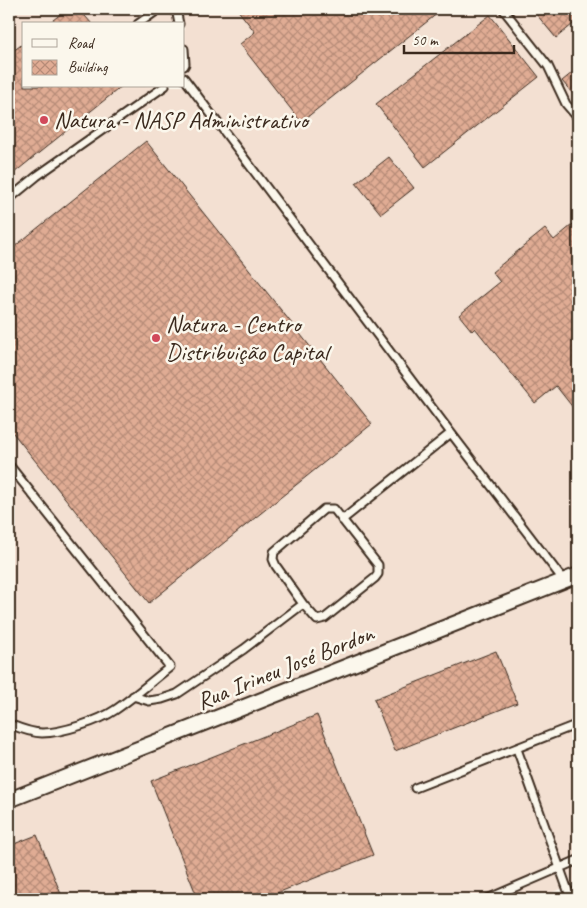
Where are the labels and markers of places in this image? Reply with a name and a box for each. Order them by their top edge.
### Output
place label: Natura - NASP Administrativo [54,105,310,135]
marker: Natura - NASP Administrativo [38,114,50,126]
place label: Natura - Centro Distribuição Capital [166,309,332,367]
marker: Natura - Centro Distribuição Capital [150,332,162,344]

